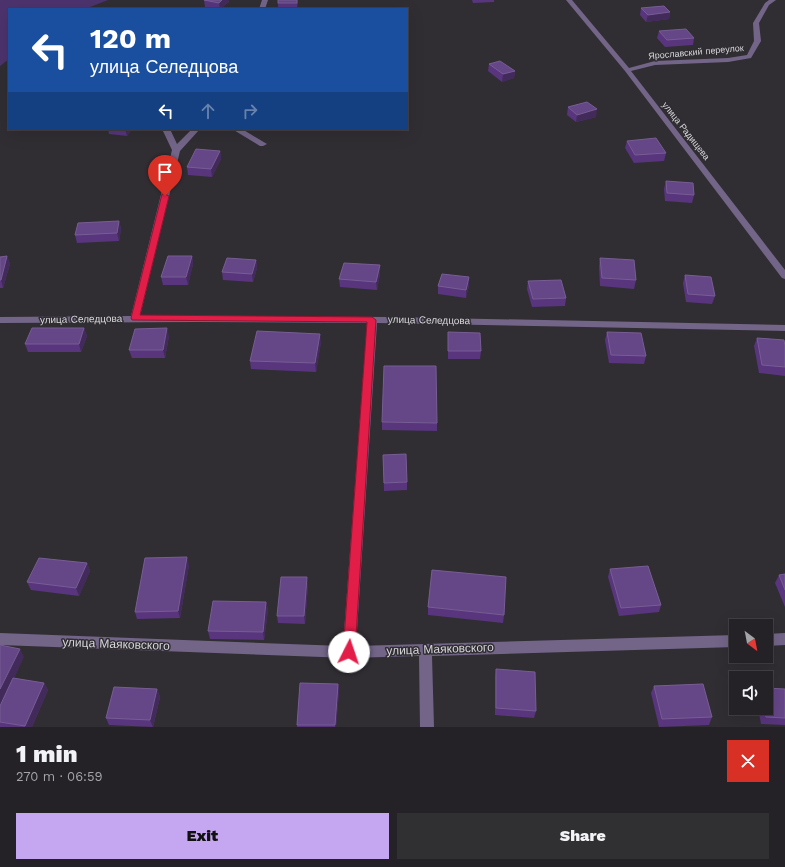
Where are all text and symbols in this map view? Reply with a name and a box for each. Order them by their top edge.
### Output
text: 120 m [90,22,171,55]
icon: left [24,24,76,76]
street label: Ярославский переулок [648,43,744,61]
text: улица Селедцова [90,56,238,77]
icon: left [155,100,177,122]
icon: ahead [197,100,219,122]
icon: right [239,100,261,122]
street label: улица Радищева [660,100,712,162]
pin [148,155,182,196]
icon: arrive [154,161,176,183]
street label: улица Селедцова [40,313,123,325]
street label: улица Селедцова [388,314,471,326]
north arrow [729,619,773,663]
map controls [729,619,773,715]
position arrow [328,631,370,673]
street label: улица Маяковского [62,635,170,653]
street label: улица Маяковского [386,640,494,658]
button: sound [729,671,773,715]
text: 1 min [16,740,78,768]
button: close [727,740,769,782]
text: 270 m · 06:59 [16,769,103,784]
button: Exit [16,813,389,859]
button: Share [397,813,769,859]

